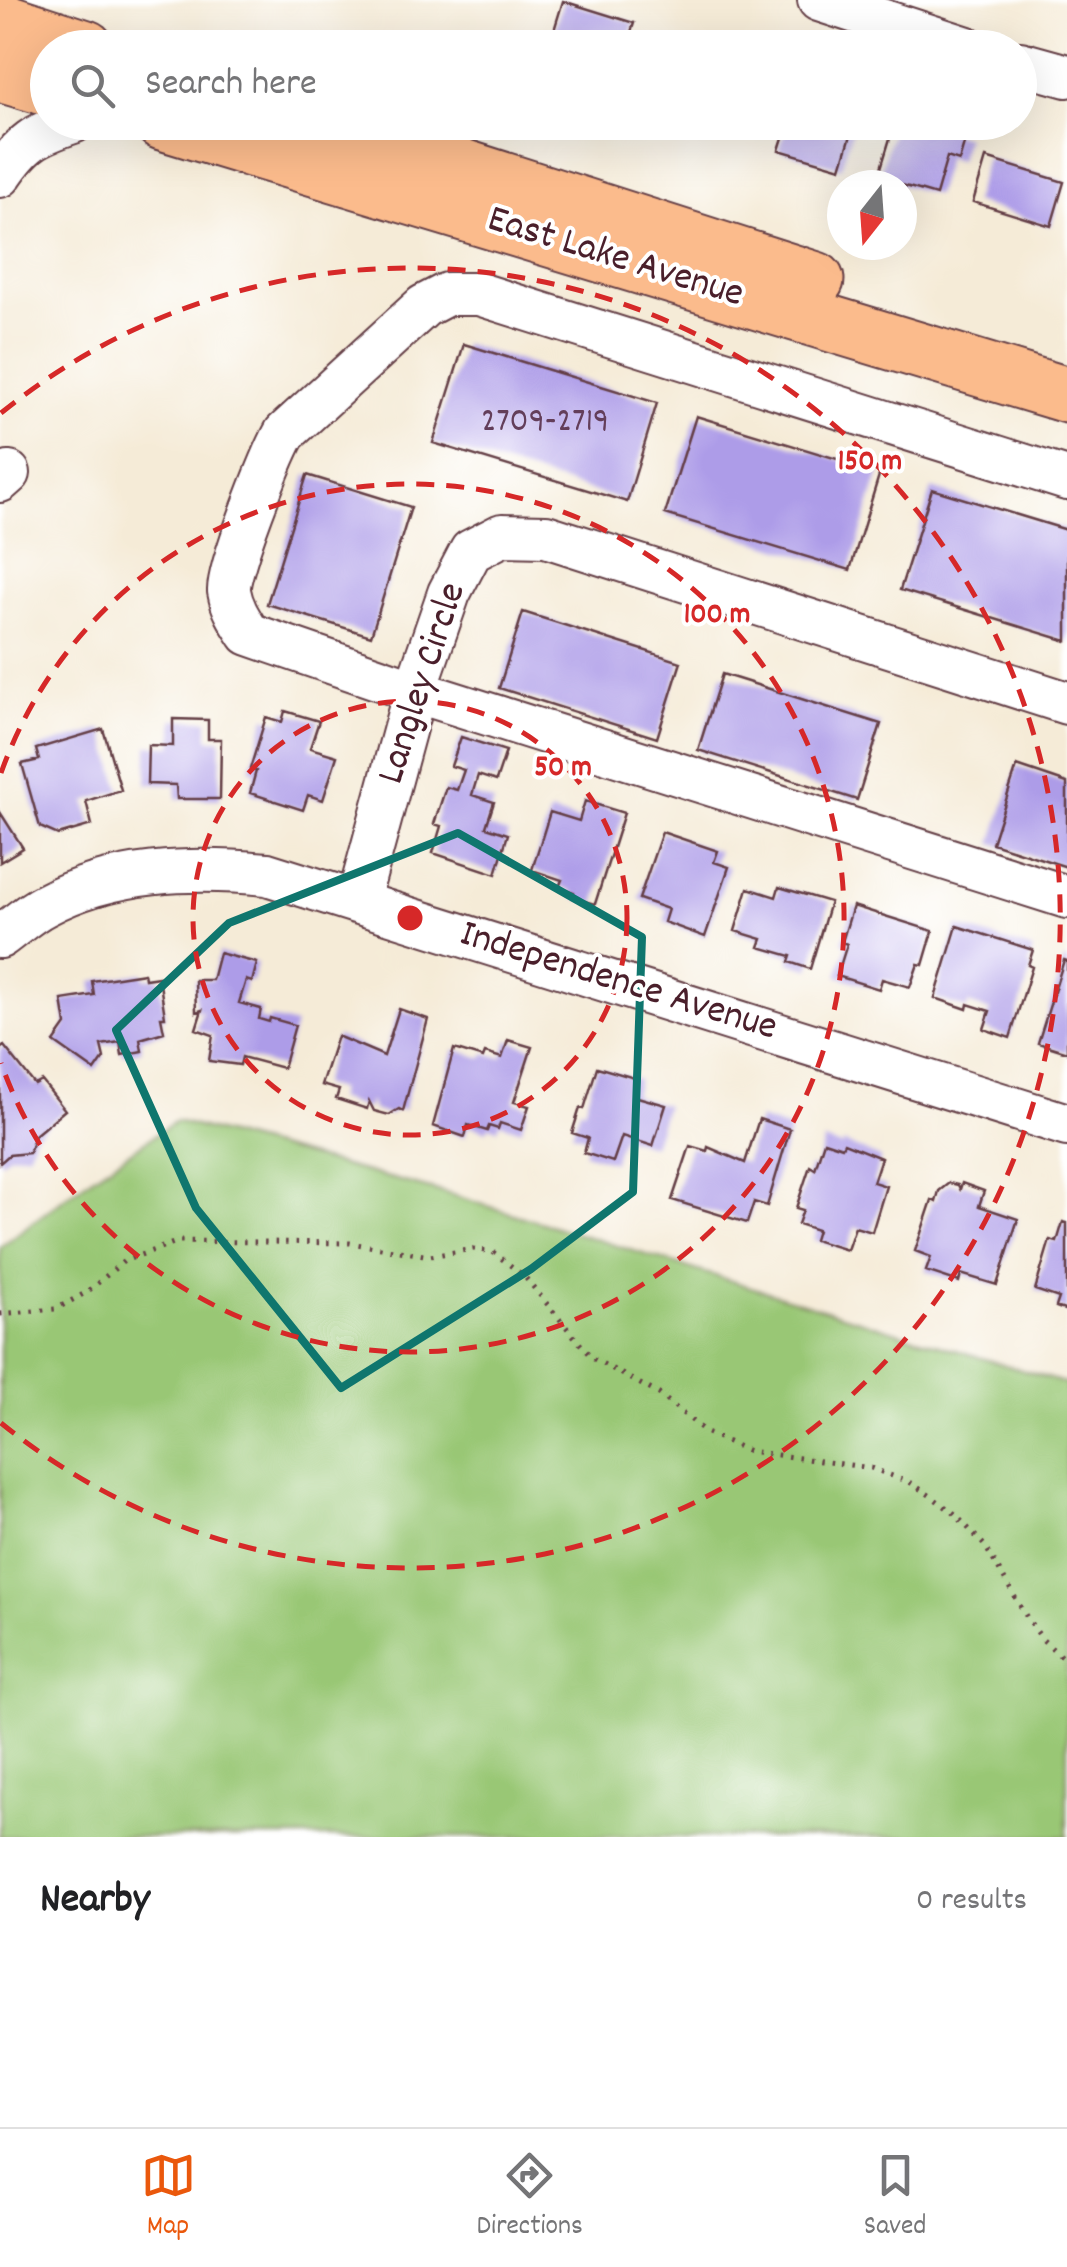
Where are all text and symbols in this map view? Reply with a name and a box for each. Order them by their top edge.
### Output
search box [30,30,1037,140]
icon: search [65,58,120,113]
text: Search here [145,58,317,113]
north arrow [827,170,917,260]
street label: East Lake Avenue [480,193,750,325]
house number: 2709-2719 [481,398,609,448]
text: 150 m [838,442,902,485]
street label: Langley Circle [365,576,483,792]
text: 100 m [684,595,750,638]
text: 50 m [534,748,592,791]
centre of rings [392,900,428,936]
street label: Independence Avenue [452,908,784,1058]
text: Nearby [40,1872,150,1932]
text: 0 results [916,1879,1027,1925]
tab: Map [141,2148,196,2248]
tab: Directions [477,2148,583,2248]
tab: Saved [864,2148,926,2248]

